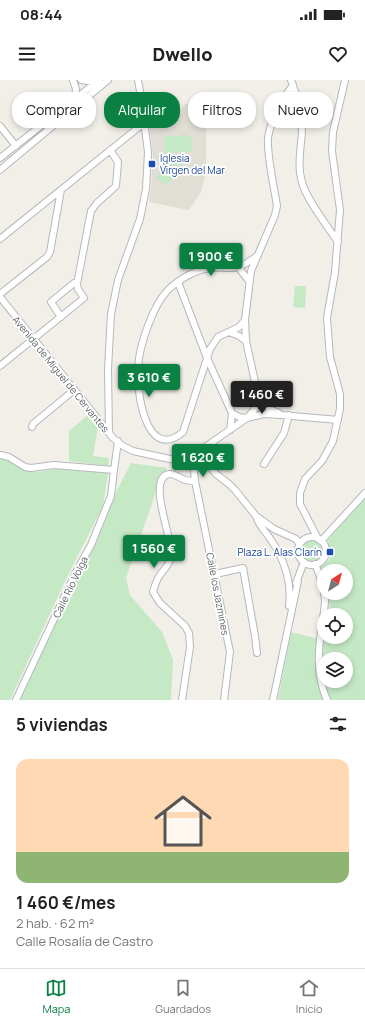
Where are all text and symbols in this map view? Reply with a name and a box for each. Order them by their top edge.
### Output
text: 08:44 [20,4,62,25]
text: Dwello [153,42,212,66]
icon: menu [16,43,38,65]
icon: heart [327,43,349,65]
chip: Comprar [12,92,96,128]
chip: Alquilar [104,92,180,128]
chip: Filtros [188,92,256,128]
chip: Nuevo [264,92,333,128]
place label: Iglesia Virgen del Mar [160,151,225,177]
marker: Iglesia Virgen del Mar [147,159,157,169]
pin: 1 900 € [174,243,248,277]
text: 1 900 € [189,247,233,265]
street label: Avenida de Miguel de Cervantes [10,313,112,435]
pin: 3 610 € [112,364,186,398]
text: 3 610 € [127,368,171,386]
pin: 1 460 € [225,381,299,415]
text: 1 460 € [240,385,284,403]
pin: 1 620 € [166,444,240,478]
text: 1 620 € [181,448,225,466]
pin: 1 560 € [117,535,191,569]
text: 1 560 € [132,539,176,557]
place label: Plaza L. Alas Clarín [237,545,322,559]
marker: Plaza L. Alas Clarín [325,547,335,557]
street label: Calle los Jazmines [203,551,233,637]
street label: Calle Río Volga [49,554,91,620]
north arrow [317,564,353,600]
map controls [317,564,353,688]
button: locate [317,608,353,644]
button: layers [317,652,353,688]
text: 5 viviendas [16,713,108,736]
icon: filters [327,713,349,735]
icon: home [147,785,219,857]
text: 1 460 €/mes [16,891,115,914]
text: 2 hab. · 62 m² [16,914,94,932]
text: Calle Rosalía de Castro [16,932,153,950]
tab: Mapa [42,977,70,1016]
tab: Guardados [155,977,211,1016]
tab: Inicio [296,977,323,1016]

